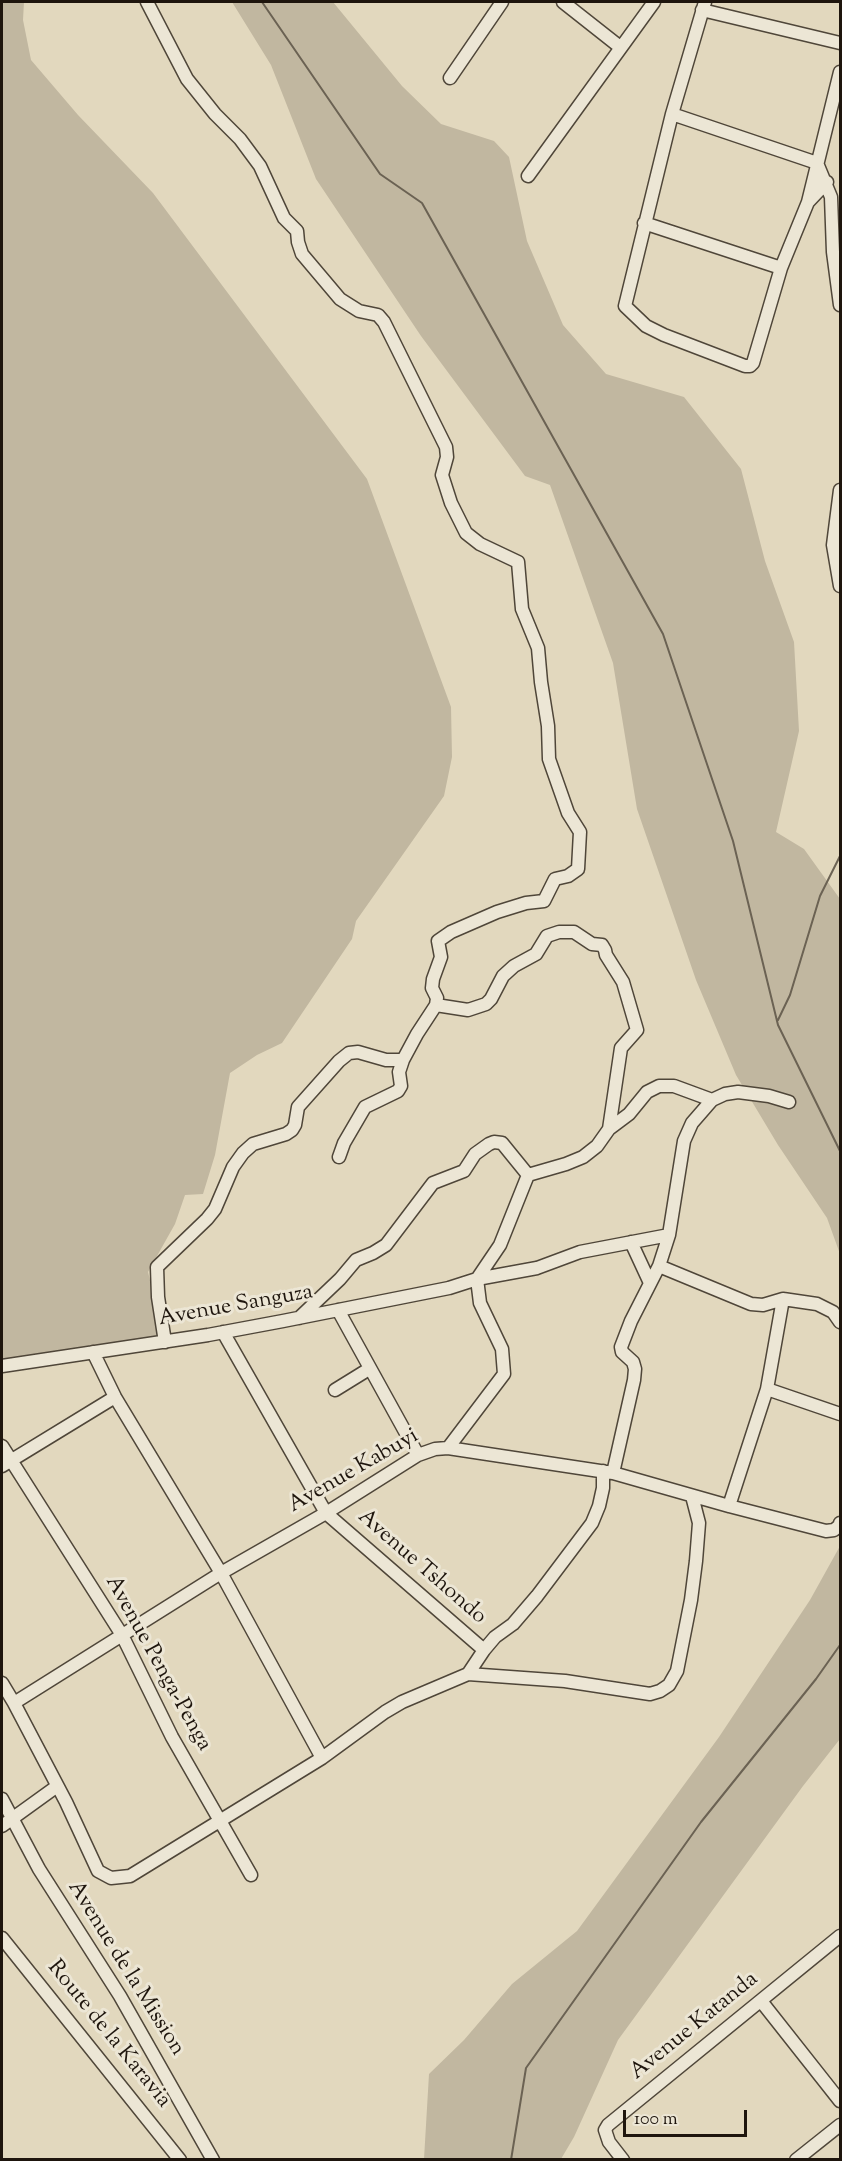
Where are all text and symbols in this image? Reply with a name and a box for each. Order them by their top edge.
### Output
street label: Avenue Sanguza [157,1280,315,1334]
street label: Avenue Kabuyi [284,1424,424,1520]
street label: Avenue Tshondo [351,1505,491,1631]
street label: Avenue Penga-Penga [98,1572,216,1756]
street label: Avenue de la Mission [60,1877,190,2061]
street label: Route de la Karavia [40,1956,176,2114]
street label: Avenue Katanda [626,1967,764,2087]
scale bar [626,2098,750,2136]
text: 100 m [634,2107,678,2133]

